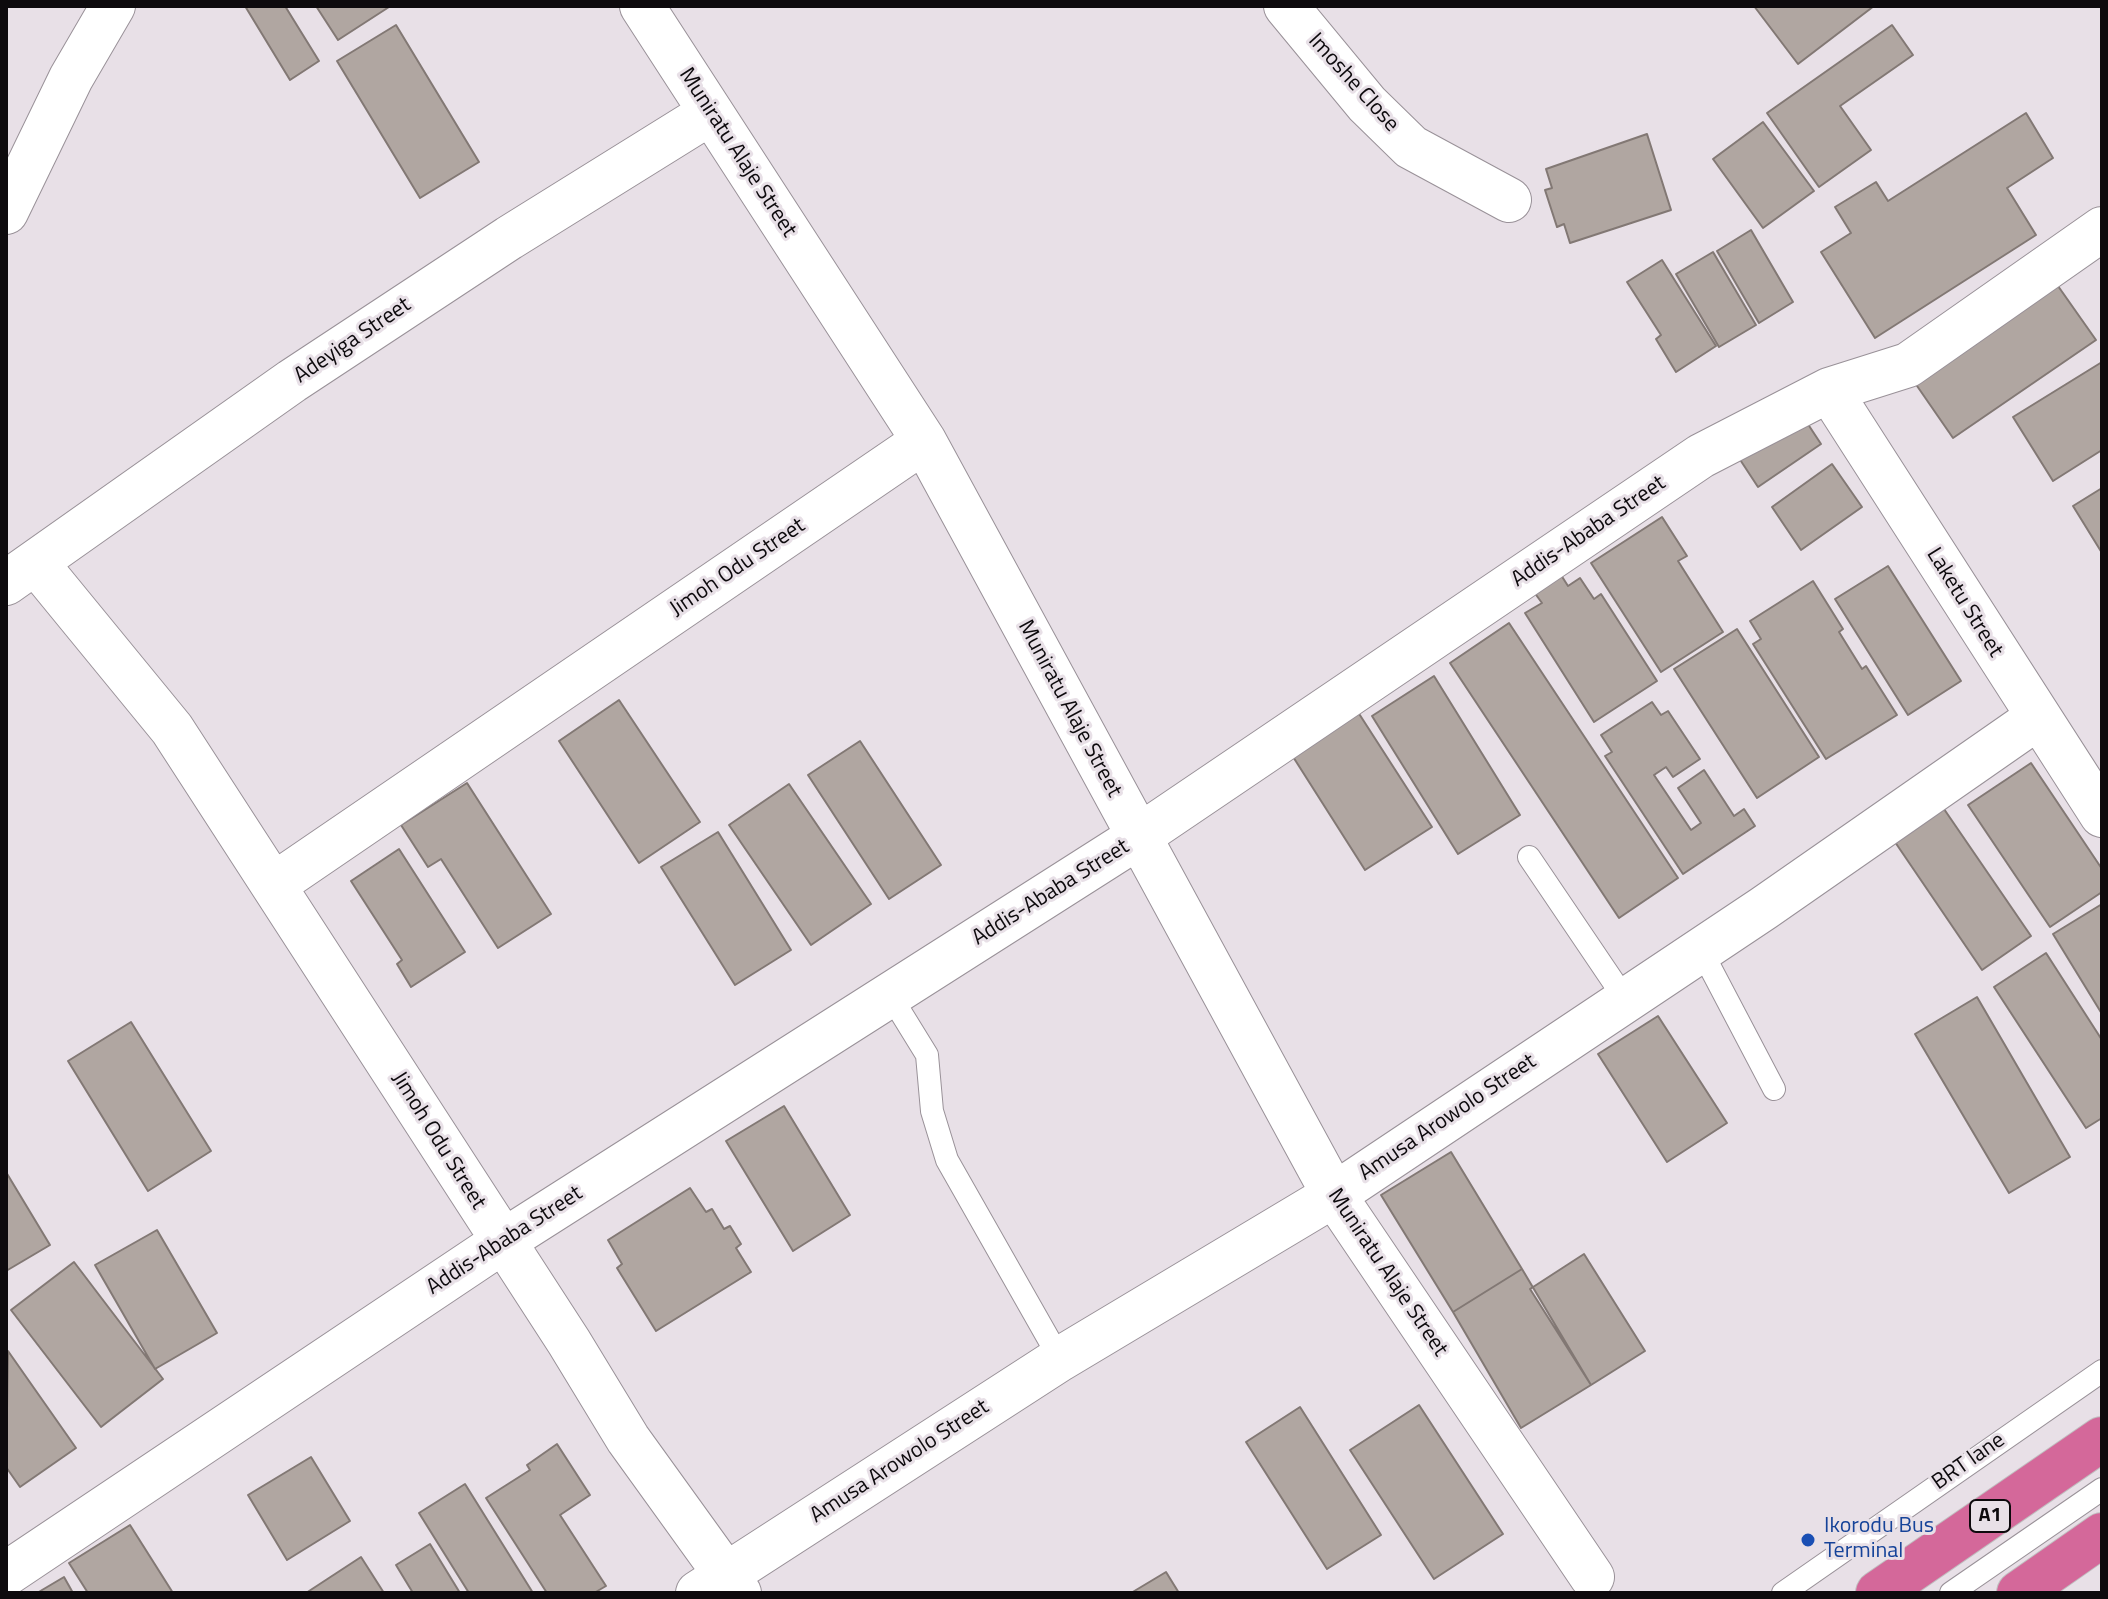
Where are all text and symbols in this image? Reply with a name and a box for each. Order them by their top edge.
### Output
street label: Imoshe Close [1302,28,1404,138]
street label: Muniratu Alaje Street [672,63,802,243]
street label: Adeyiga Street [290,292,416,390]
street label: Addis-Ababa Street [1507,471,1671,593]
street label: Jimoh Odu Street [665,513,811,623]
street label: Laketu Street [1920,544,2008,662]
street label: Muniratu Alaje Street [1011,616,1127,802]
street label: Addis-Ababa Street [968,834,1134,952]
street label: Amusa Arowolo Street [1354,1049,1542,1187]
street label: Jimoh Odu Street [385,1067,491,1215]
street label: Addis-Ababa Street [422,1181,588,1301]
street label: Muniratu Alaje Street [1321,1184,1453,1362]
street label: Amusa Arowolo Street [806,1394,994,1530]
street label: BRT lane [1928,1428,2010,1496]
road number: A1 [1970,1500,2010,1532]
place label: Ikorodu Bus Terminal [1824,1514,1934,1566]
marker: Ikorodu Bus Terminal [1799,1531,1817,1549]

